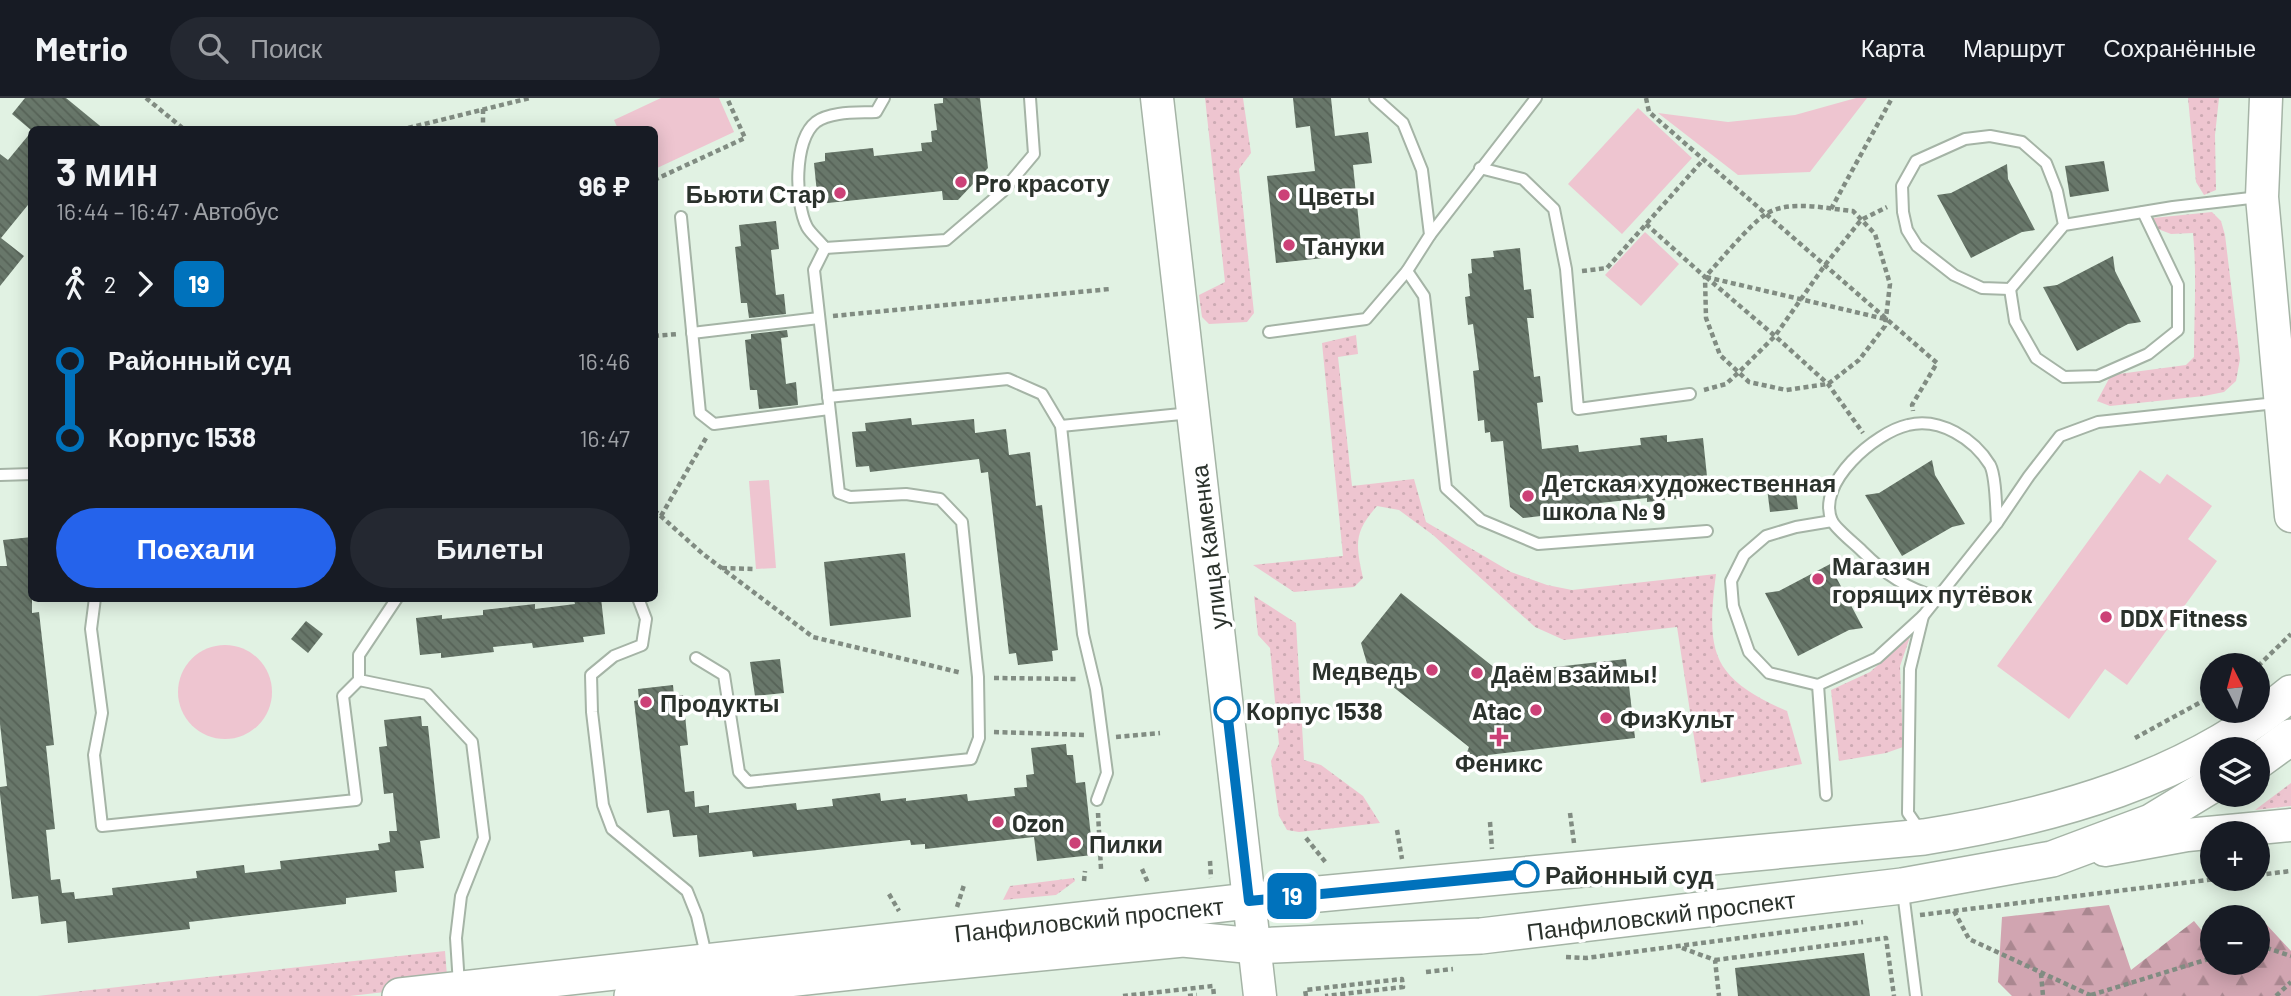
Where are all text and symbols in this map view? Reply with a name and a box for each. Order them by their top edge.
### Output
search box [170,17,660,80]
text: Metrio [35,28,128,68]
icon: search [194,29,232,67]
text: Поиск [250,32,322,63]
text: Карта [1861,33,1925,62]
text: Маршрут [1963,33,2065,62]
text: Сохранённые [2103,33,2256,62]
text: 3 мин [56,148,159,194]
place label: Pro красоту [975,168,1110,197]
text: 96 ₽ [579,170,630,201]
marker: Pro красоту [953,174,969,190]
place label: Бьюти Стар [686,179,826,208]
place label: Цветы [1298,181,1375,210]
marker: Бьюти Стар [832,185,848,201]
marker: Цветы [1276,187,1292,203]
text: 16:44 – 16:47 · Автобус [56,197,279,225]
place label: Тануки [1303,231,1385,260]
marker: Тануки [1281,237,1297,253]
icon: walk [56,265,94,303]
icon: forward [126,265,164,303]
text: 19 [188,269,210,298]
text: 2 [104,270,116,298]
text: Районный суд [108,344,291,375]
text: 16:46 [578,347,630,375]
text: Корпус 1538 [108,421,256,452]
text: 16:47 [579,424,630,452]
street label: улица Каменка [1183,462,1232,631]
place label: Детская художественная школа № 9 [1542,468,1836,525]
marker: Детская художественная школа № 9 [1520,488,1536,504]
button: Поехали [56,508,336,588]
button: Билеты [350,508,630,588]
place label: Магазин горящих путёвок [1832,551,2033,608]
marker: Магазин горящих путёвок [1810,571,1826,587]
place label: DDX Fitness [2120,603,2248,632]
marker: DDX Fitness [2098,609,2114,625]
north arrow [2200,653,2270,723]
map controls [2200,653,2270,975]
place label: Медведь [1312,656,1418,685]
place label: Даём взаймы! [1491,659,1658,688]
marker: Медведь [1424,662,1440,678]
marker: Даём взаймы! [1469,665,1485,681]
place label: Продукты [660,688,779,717]
marker: Продукты [638,694,654,710]
place label: Корпус 1538 [1246,696,1383,725]
place label: Atac [1472,696,1522,725]
marker: Корпус 1538 [1214,697,1240,723]
marker: Atac [1528,702,1544,718]
place label: ФизКульт [1620,704,1735,733]
marker: ФизКульт [1598,710,1614,726]
marker: Феникс [1491,729,1507,745]
button: layers [2200,737,2270,807]
place label: Феникс [1455,748,1543,777]
place label: Ozon [1012,808,1064,837]
marker: Ozon [990,814,1006,830]
button: + [2200,821,2270,891]
place label: Пилки [1089,829,1163,858]
marker: Пилки [1067,835,1083,851]
place label: Районный суд [1545,860,1714,889]
marker: Районный суд [1513,861,1539,887]
line badge: 19 [1260,873,1324,919]
text: 19 [1281,881,1303,910]
street label: Панфиловский проспект [1525,884,1797,946]
street label: Панфиловский проспект [953,890,1225,948]
button: − [2200,905,2270,975]

